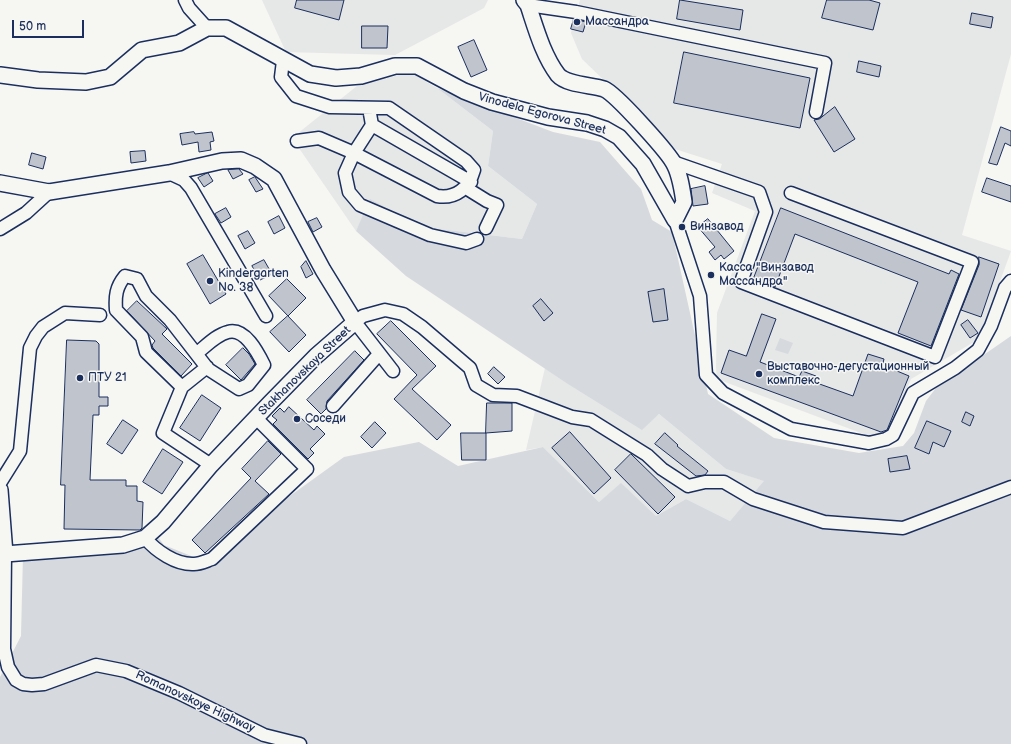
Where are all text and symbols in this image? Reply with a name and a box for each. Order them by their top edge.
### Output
scale bar [14,12,86,38]
place label: Массандра [585,15,649,29]
marker: Массандра [572,17,582,27]
text: 50 m [19,19,46,34]
street label: Vinodela Egorova Street [477,90,607,138]
place label: Винзавод [690,220,743,234]
marker: Винзавод [677,222,687,232]
place label: Касса "Винзавод Массандра" [719,261,814,289]
place label: Kindergarten No. 38 [218,267,289,295]
marker: Касса "Винзавод Массандра" [706,270,716,280]
marker: Kindergarten No. 38 [205,276,215,286]
street label: Stakhanovskaya Street [256,323,354,419]
place label: Выставочно-дегустационный комплекс [767,360,929,388]
marker: Выставочно-дегустационный комплекс [754,369,764,379]
place label: ПТУ 21 [88,371,127,385]
marker: ПТУ 21 [75,373,85,383]
place label: Соседи [305,412,346,426]
marker: Соседи [292,414,302,424]
street label: Romanovskoye Highway [133,668,257,736]

